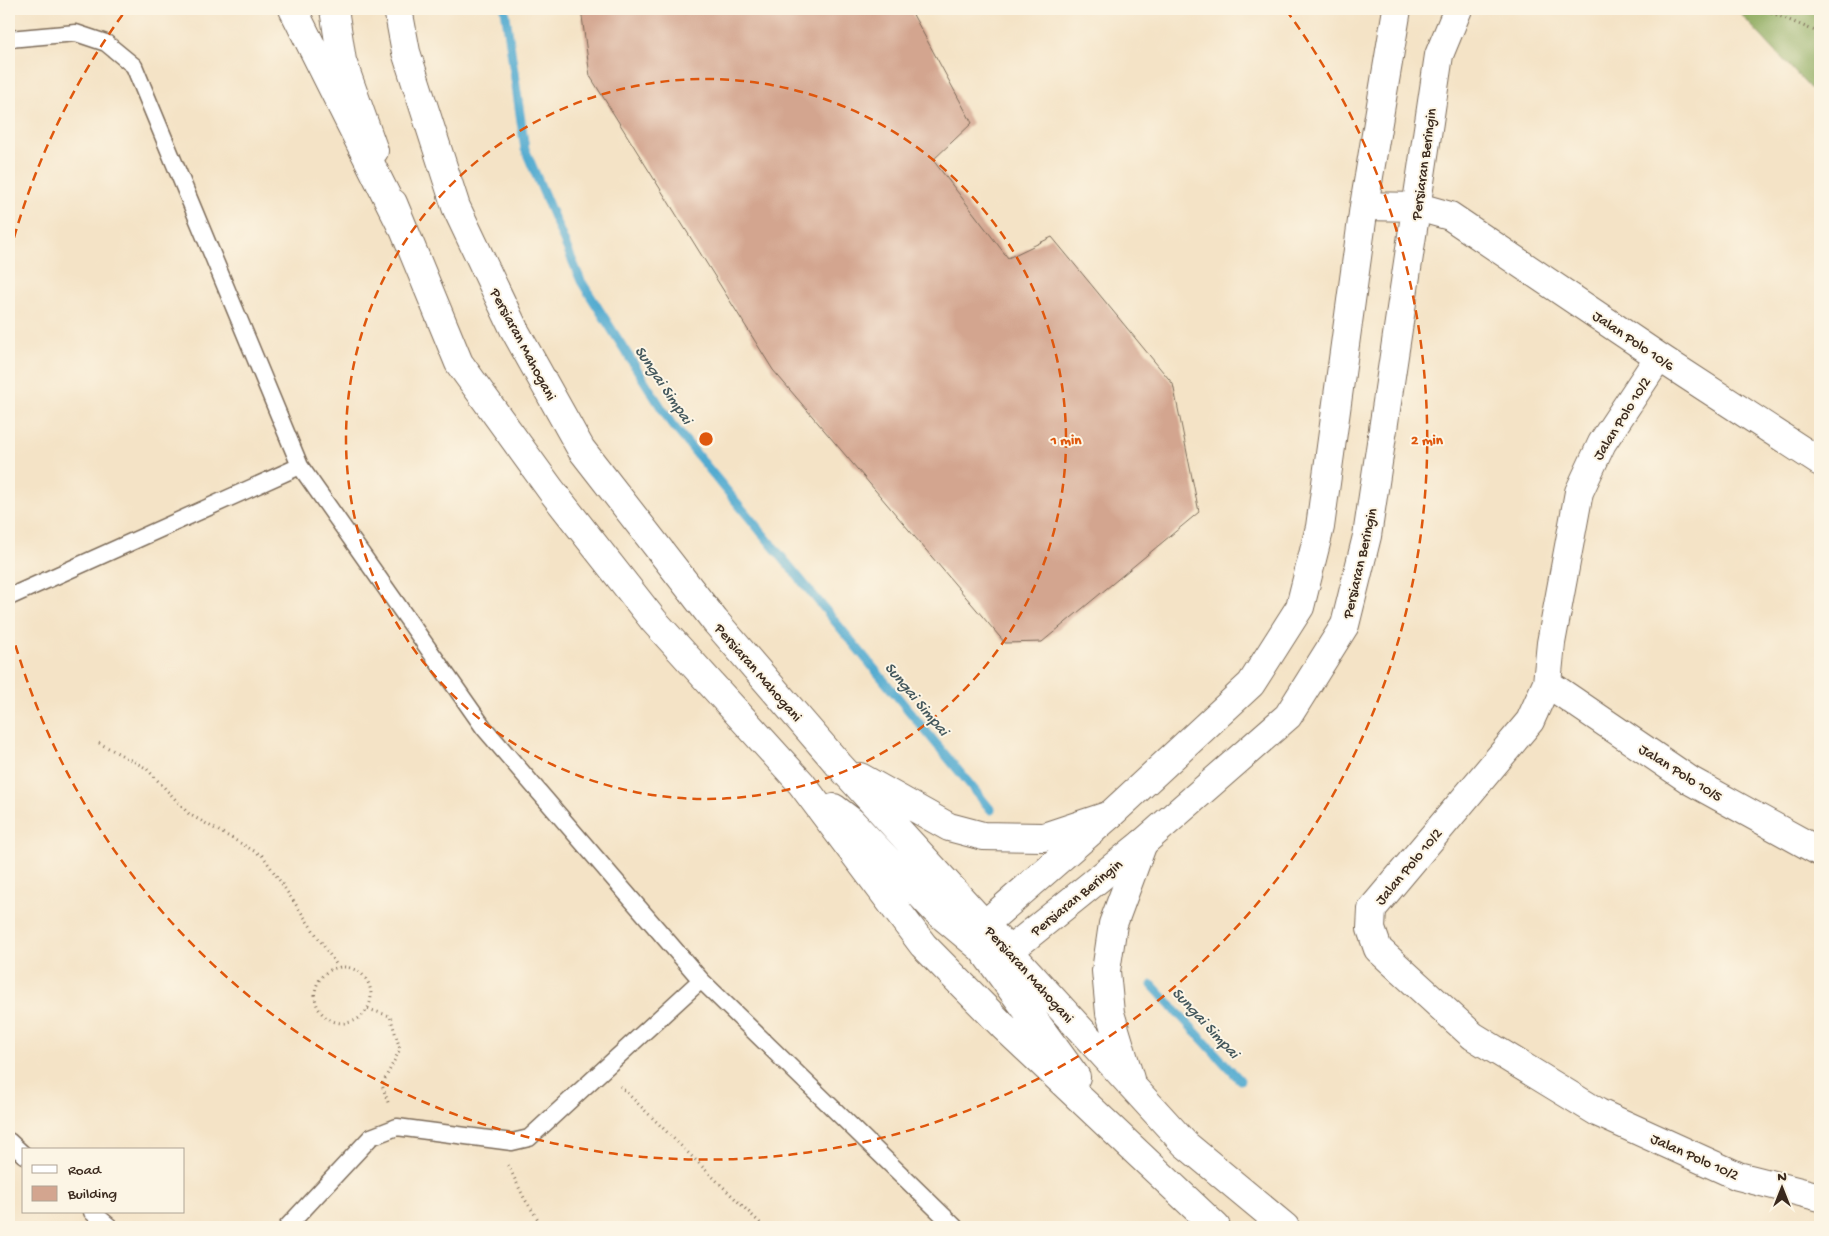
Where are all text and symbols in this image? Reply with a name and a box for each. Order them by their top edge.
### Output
street label: Persiaran Beringin [1408,107,1442,222]
street label: Persiaran Mahogani [485,285,559,404]
street label: Jalan Polo 10/6 [1588,308,1678,376]
water label: Sungai Simpai [629,343,696,430]
street label: Jalan Polo 10/2 [1590,374,1655,464]
centre of rings [697,430,715,448]
text: 1 min [1050,432,1082,450]
text: 2 min [1411,432,1444,450]
street label: Persiaran Beringin [1339,506,1382,621]
street label: Persiaran Mahogani [709,620,805,726]
water label: Sungai Simpai [879,660,953,742]
street label: Jalan Polo 10/5 [1635,741,1725,807]
street label: Jalan Polo 10/2 [1372,825,1447,909]
street label: Persiaran Beringin [1027,856,1127,942]
street label: Persiaran Mahogani [979,922,1077,1028]
water label: Sungai Simpai [1167,985,1243,1065]
street label: Jalan Polo 10/2 [1647,1130,1741,1185]
legend [22,1148,185,1214]
text: Road [68,1162,102,1180]
north arrow [1756,1164,1806,1214]
text: N [1777,1169,1787,1186]
text: Building [67,1186,117,1204]

